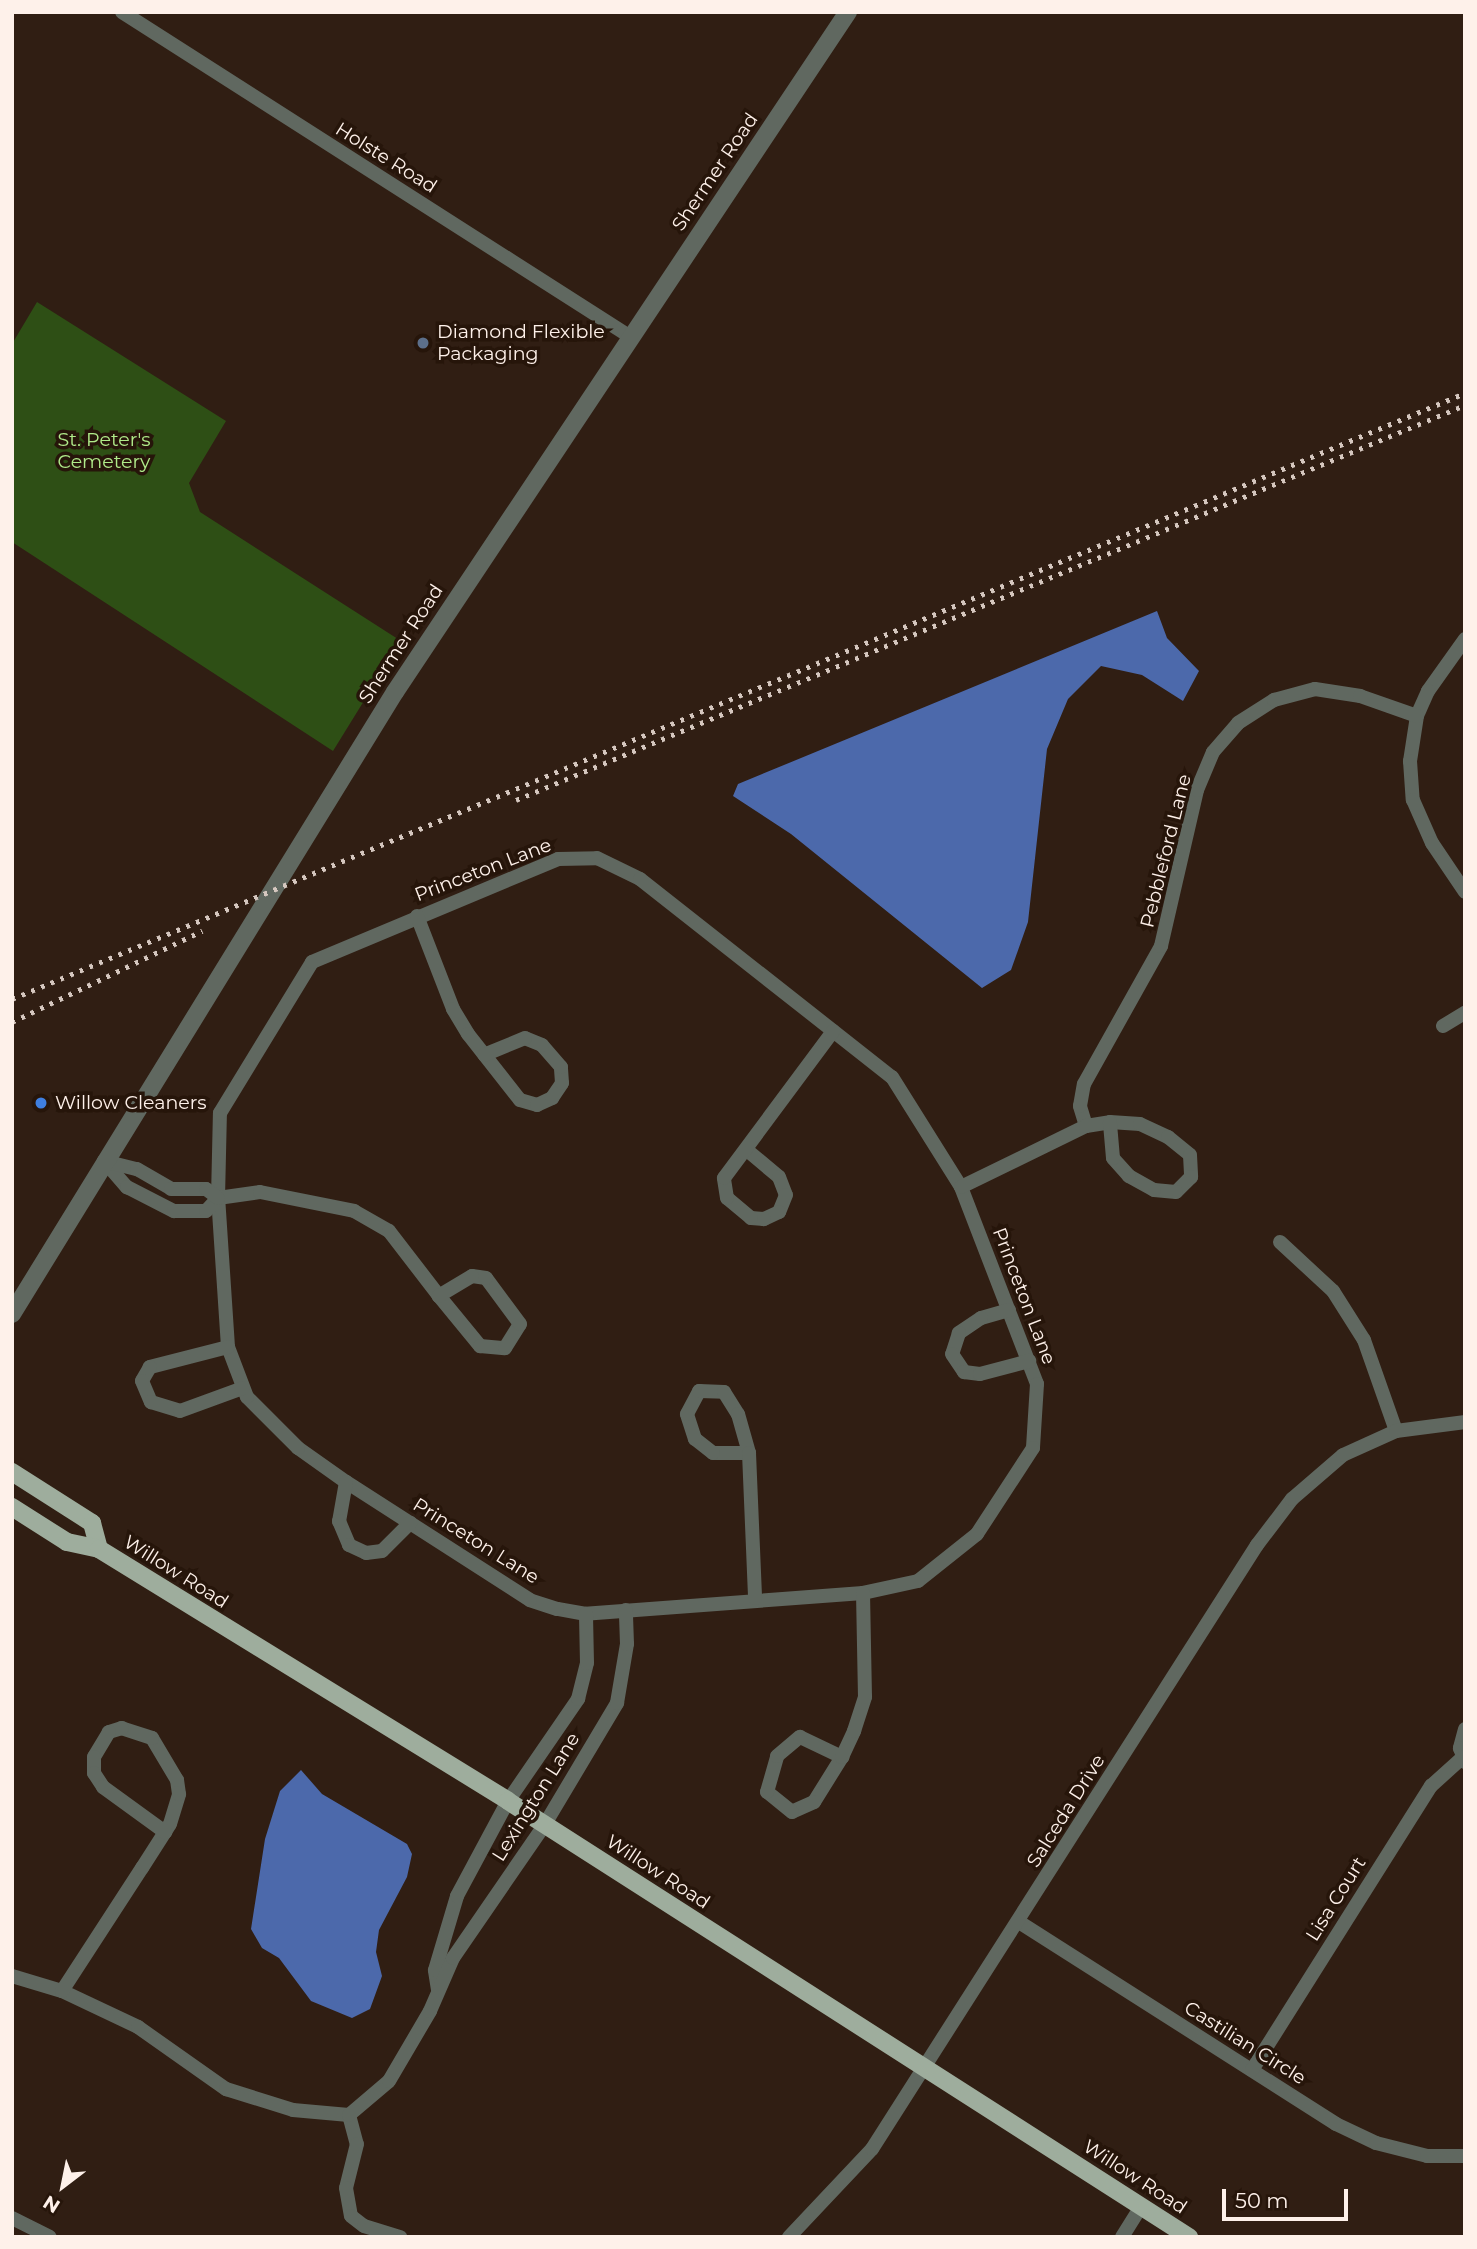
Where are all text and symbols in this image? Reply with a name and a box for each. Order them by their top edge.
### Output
street label: Shermer Road [667,109,763,235]
street label: Holste Road [331,118,441,198]
place label: Diamond Flexible Packaging [437,321,605,365]
marker: Diamond Flexible Packaging [415,335,431,351]
park label: St. Peter's Cemetery [57,429,151,473]
street label: Shermer Road [354,580,448,708]
street label: Pebbleford Lane [1136,772,1196,930]
street label: Princeton Lane [411,833,555,907]
place label: Willow Cleaners [55,1092,207,1114]
marker: Willow Cleaners [33,1095,49,1111]
street label: Princeton Lane [987,1224,1061,1368]
street label: Princeton Lane [409,1493,543,1589]
street label: Willow Road [119,1531,233,1613]
street label: Lexington Lane [487,1729,585,1865]
street label: Salceda Drive [1022,1750,1110,1872]
street label: Willow Road [602,1830,714,1914]
street label: Lisa Court [1301,1853,1371,1945]
street label: Castilian Circle [1180,1997,1310,2089]
street label: Willow Road [1079,2135,1191,2219]
north arrow [28,2151,98,2221]
scale bar [1225,2176,1351,2220]
text: 50 m [1235,2188,1289,2213]
text: N [39,2190,64,2218]

